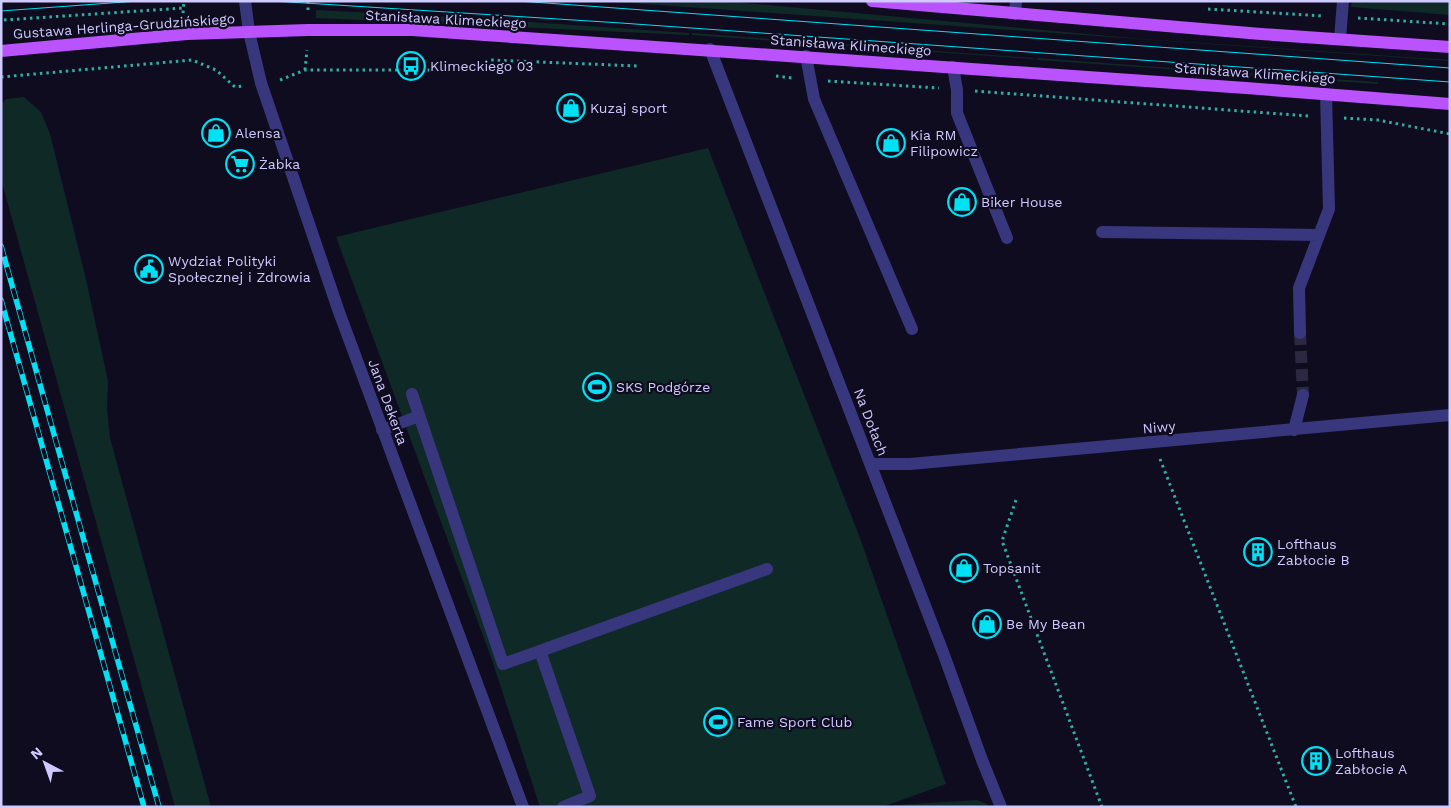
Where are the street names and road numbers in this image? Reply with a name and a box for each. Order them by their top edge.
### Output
street label: Stanisława Klimeckiego [365,7,527,31]
street label: Gustawa Herlinga-Grudzińskiego [12,10,236,42]
street label: Stanisława Klimeckiego [770,31,932,59]
street label: Stanisława Klimeckiego [1174,59,1336,87]
street label: Jana Dekerta [365,357,411,447]
street label: Na Dołach [851,386,891,458]
street label: Niwy [1142,418,1177,436]

